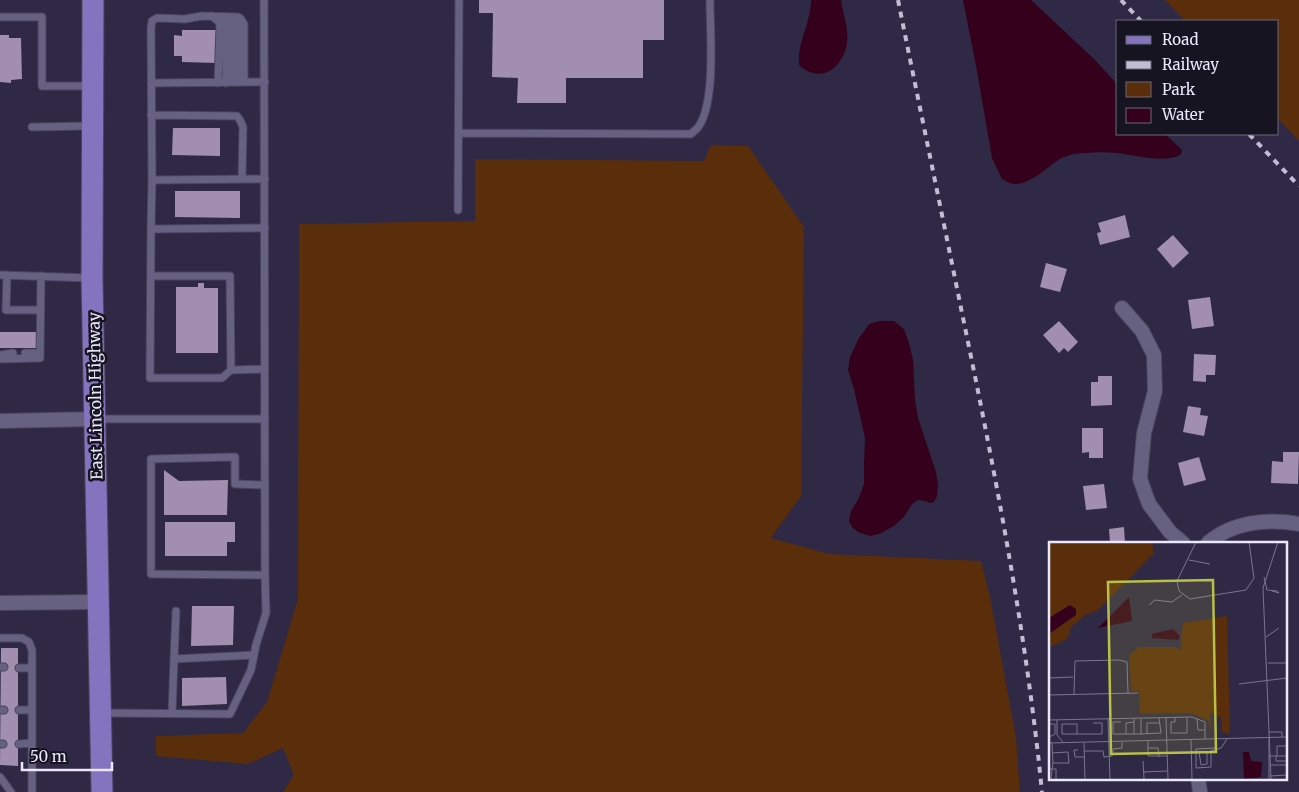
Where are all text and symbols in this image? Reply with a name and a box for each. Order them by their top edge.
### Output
legend [1116,20,1279,135]
text: Road [1162,30,1198,49]
text: Railway [1162,55,1219,74]
text: Park [1162,80,1196,99]
text: Water [1161,105,1205,124]
street label: East Lincoln Highway [84,311,106,480]
inset map [1049,542,1286,780]
scale bar [22,740,112,772]
text: 50 m [30,747,67,766]

